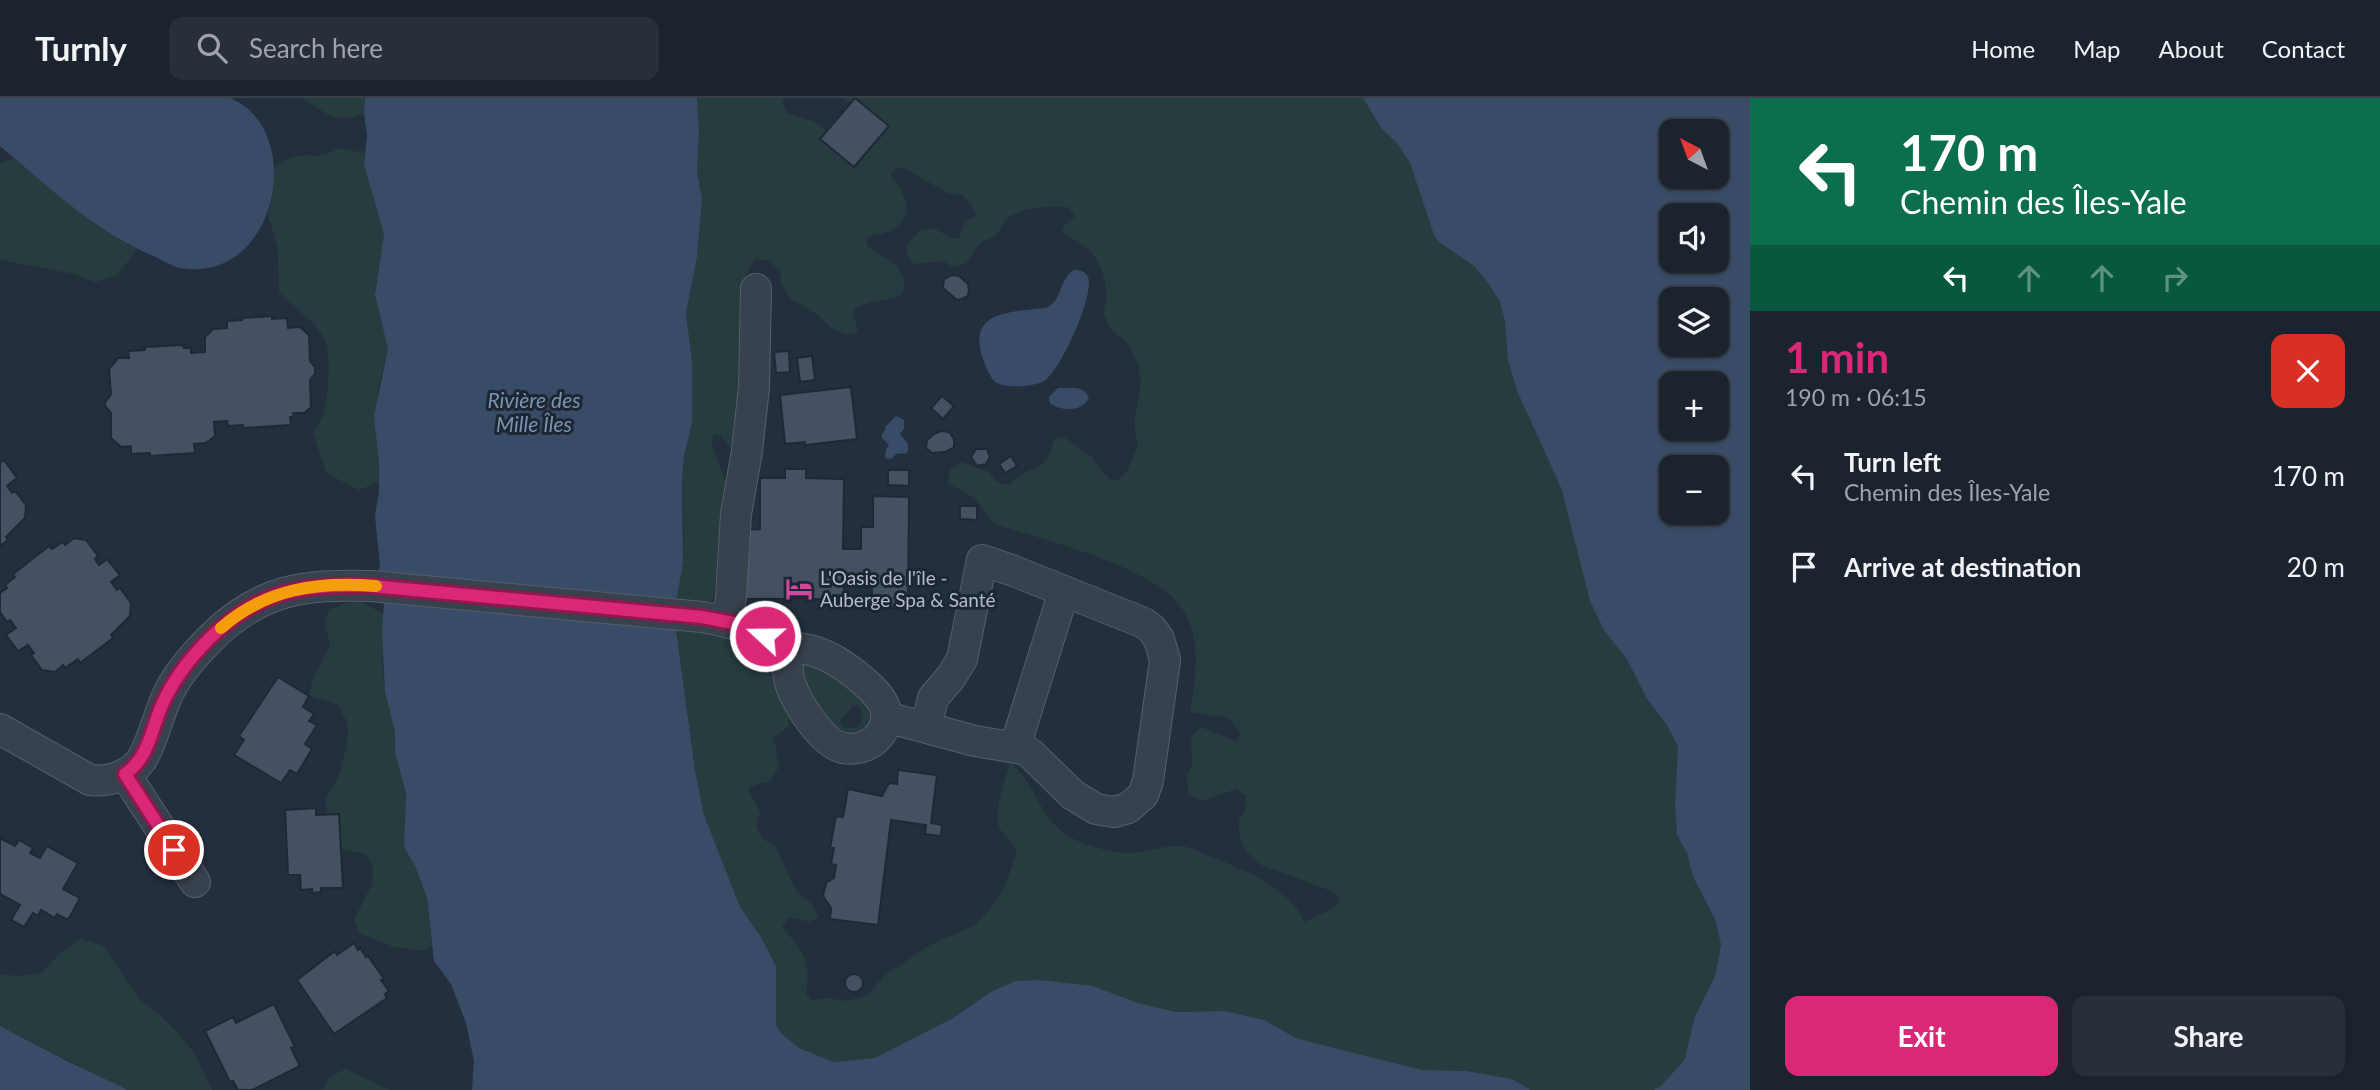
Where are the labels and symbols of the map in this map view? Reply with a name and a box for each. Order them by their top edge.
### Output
north arrow [1659,119,1729,189]
water label: Rivière des Mille Îles [487,387,581,436]
place label: L'Oasis de l'île - Auberge Spa & Santé [820,566,996,611]
hotel icon: L'Oasis de l'île - Auberge Spa & Santé [784,574,814,604]
position arrow [728,599,802,673]
pin [144,820,204,880]

